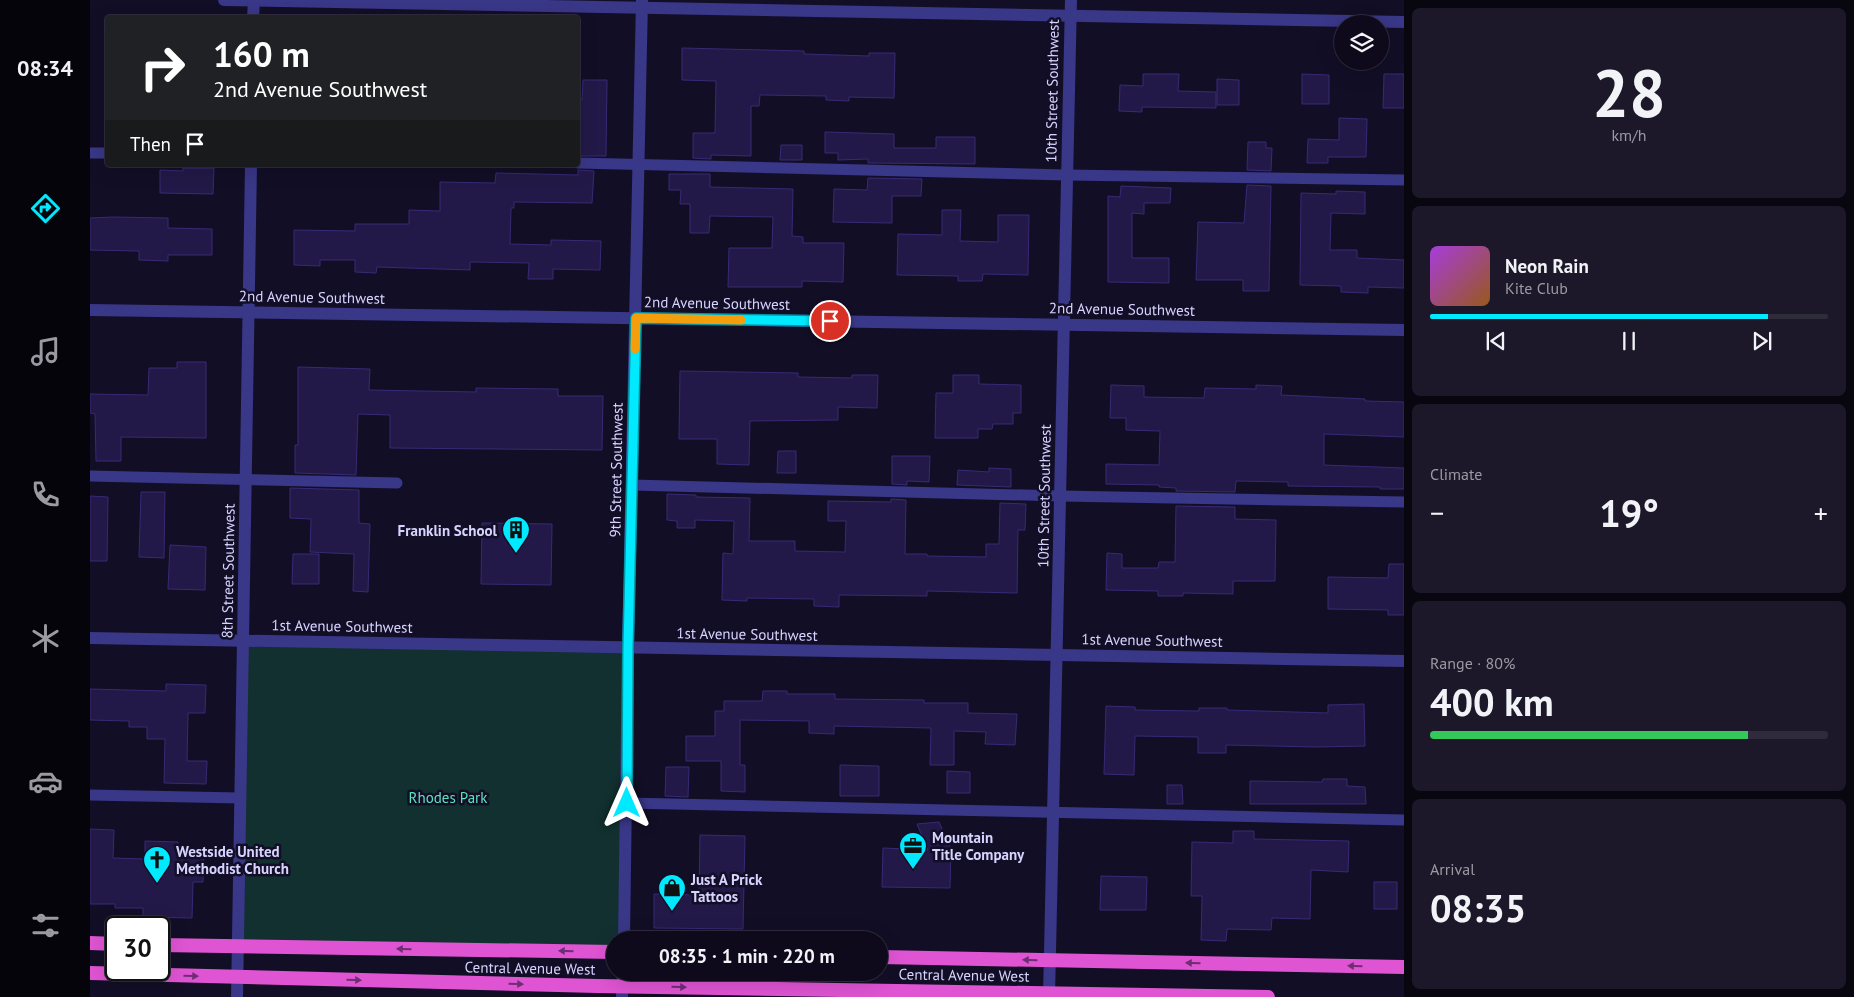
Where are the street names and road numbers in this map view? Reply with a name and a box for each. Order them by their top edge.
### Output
street label: 10th Street Southwest [1041,19,1063,163]
street label: 2nd Avenue Southwest [239,286,385,308]
street label: 2nd Avenue Southwest [644,292,790,314]
street label: 2nd Avenue Southwest [1049,298,1195,320]
street label: 9th Street Southwest [605,402,627,538]
street label: 10th Street Southwest [1033,424,1055,568]
street label: 8th Street Southwest [217,503,239,639]
street label: 1st Avenue Southwest [271,615,413,637]
street label: 1st Avenue Southwest [676,623,818,645]
street label: 1st Avenue Southwest [1081,629,1223,651]
street label: Central Avenue West [464,957,596,979]
street label: Central Avenue West [898,964,1030,986]

